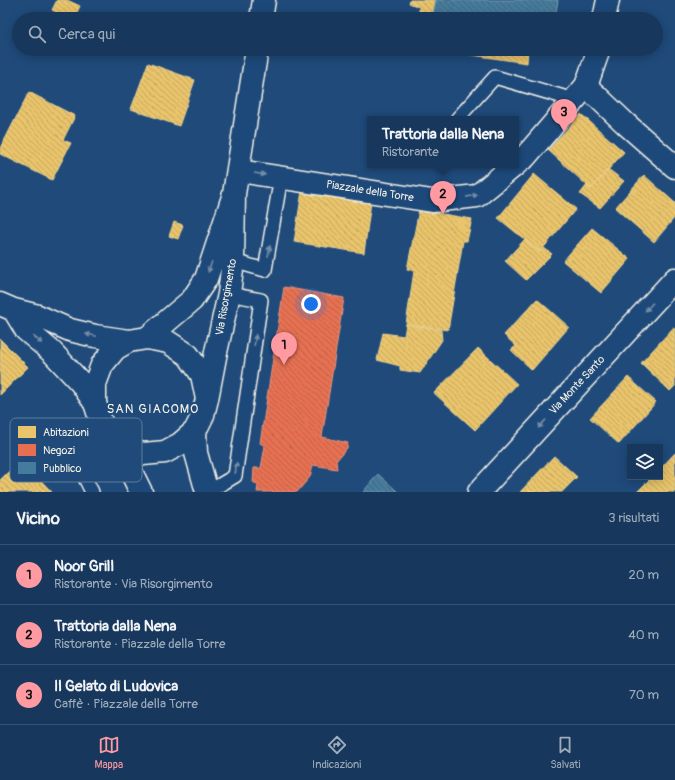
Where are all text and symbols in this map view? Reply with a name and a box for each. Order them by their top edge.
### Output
search box [12,12,663,56]
icon: search [26,23,48,45]
text: Cerca qui [58,25,115,44]
pin: 3 [551,99,577,132]
popup [367,116,519,168]
text: Trattoria dalla Nena [382,125,504,144]
text: Ristorante [382,144,439,160]
one-way arrow [254,171,266,177]
street label: Piazzale della Torre [325,178,415,204]
pin: 2 [430,181,456,214]
one-way arrow [466,193,478,199]
one-way arrow [266,245,272,257]
street label: Via Risorgimento [213,257,239,336]
one-way arrow [207,261,213,273]
your location [301,294,321,314]
one-way arrow [644,302,653,312]
one-way arrow [85,331,97,337]
pin: 1 [271,332,297,365]
one-way arrow [252,334,258,346]
one-way arrow [32,336,43,345]
street label: Via Monte Santo [546,353,608,417]
district label: SAN GIACOMO [107,401,199,417]
legend [10,418,142,482]
one-way arrow [537,419,547,429]
text: Abitazioni [43,426,89,439]
text: Negozi [43,444,75,457]
map controls [627,444,663,480]
button: layers [627,444,663,480]
text: Pubblico [43,462,82,475]
one-way arrow [233,462,239,475]
text: Vicino [16,508,60,529]
text: 3 risultati [608,510,659,526]
text: Noor Grill [54,557,114,576]
text: 1 [26,567,32,583]
text: 20 m [628,567,659,583]
text: Ristorante · Via Risorgimento [54,576,213,592]
text: Trattoria dalla Nena [54,617,177,636]
text: 2 [25,627,33,643]
text: 40 m [628,627,659,643]
text: Ristorante · Piazzale della Torre [54,636,225,652]
text: Il Gelato di Ludovica [54,677,178,696]
text: 3 [25,687,33,703]
text: 70 m [629,687,659,703]
text: Caffè · Piazzale della Torre [54,696,198,712]
tab: Mappa [95,734,123,771]
tab: Indicazioni [312,734,361,771]
tab: Salvati [550,734,580,771]

